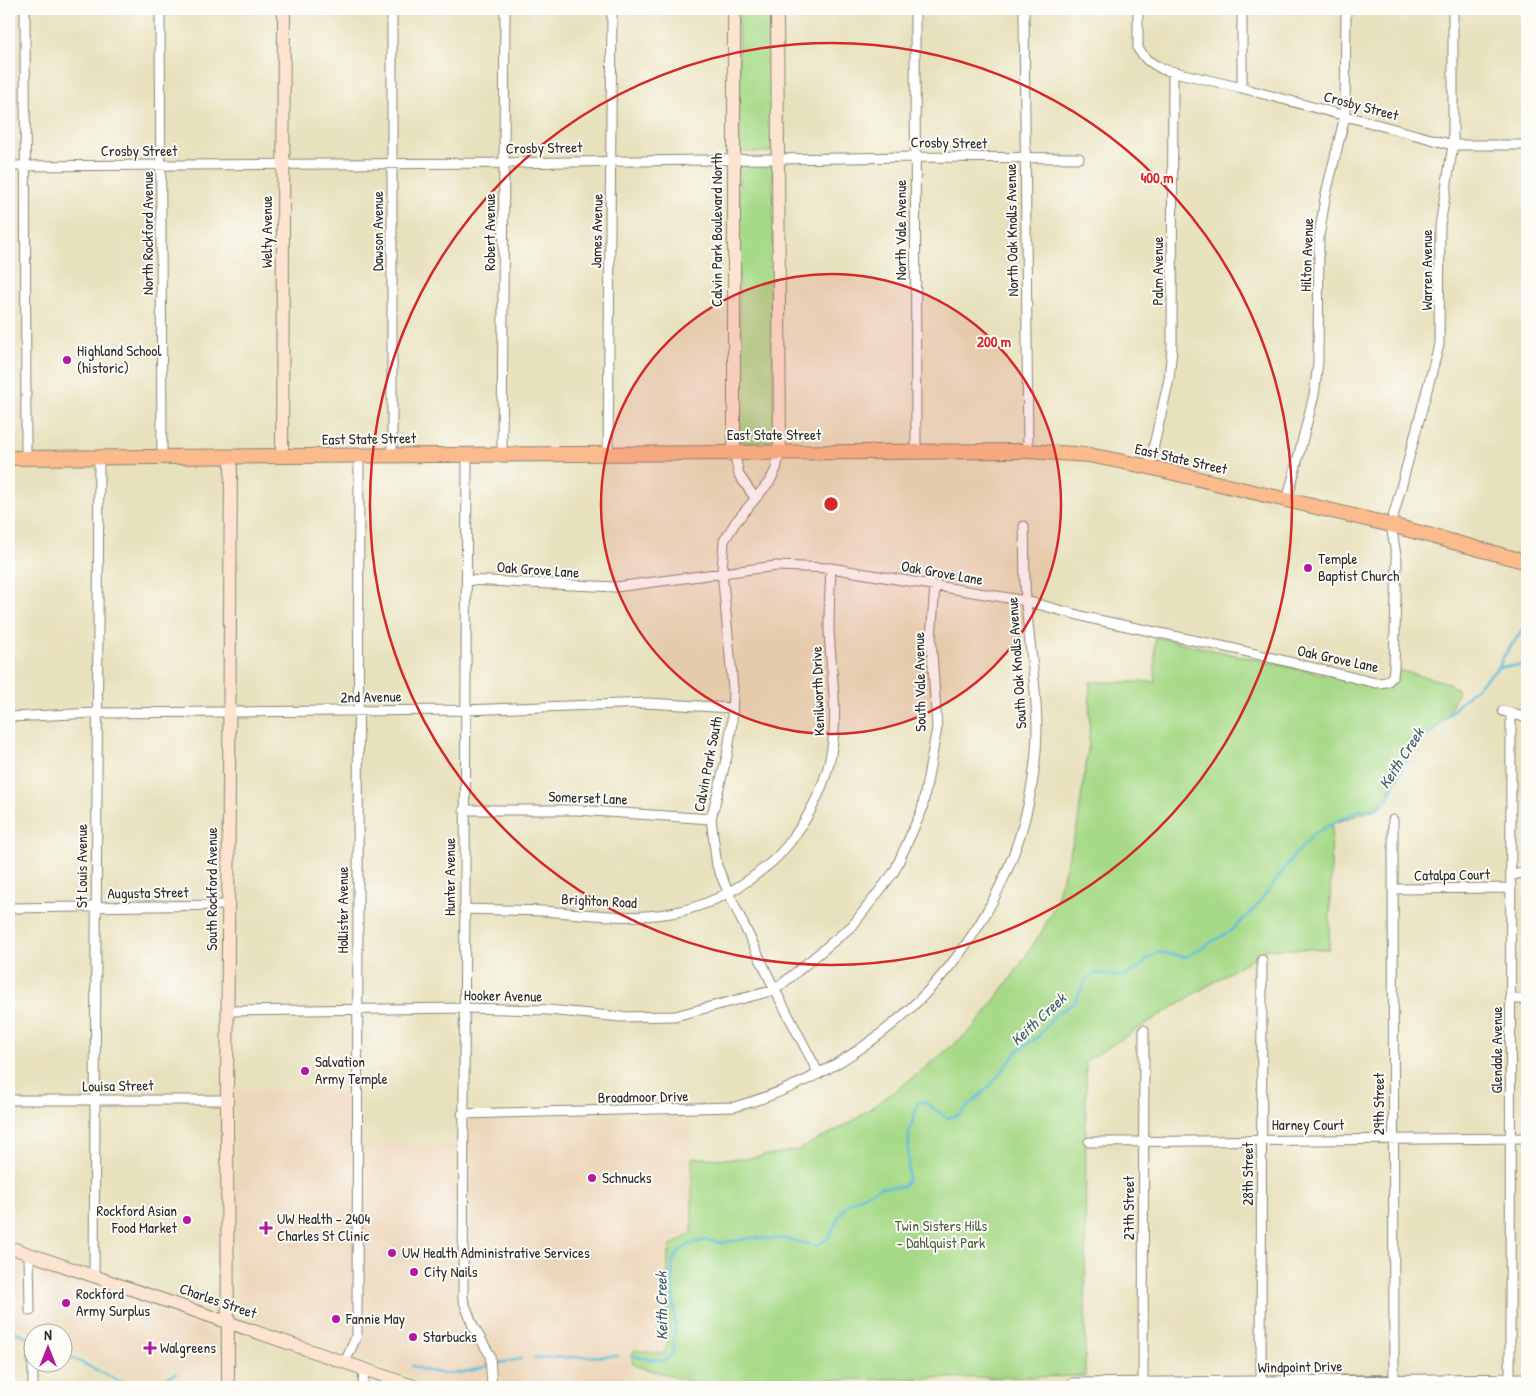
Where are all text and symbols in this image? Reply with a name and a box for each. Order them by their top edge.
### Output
street label: Crosby Street [1321,85,1402,126]
street label: Crosby Street [910,131,988,154]
street label: Crosby Street [505,136,583,159]
street label: Crosby Street [101,140,178,161]
street label: Calvin Park Boulevard North [706,153,727,307]
street label: North Oak Knolls Avenue [1000,163,1023,297]
text: 400 m [1141,167,1173,188]
street label: North Rockford Avenue [137,171,158,295]
street label: North Vale Avenue [890,180,911,280]
street label: Dawson Avenue [367,191,388,271]
street label: Robert Avenue [479,193,500,271]
street label: James Avenue [585,193,608,269]
street label: Welty Avenue [256,196,277,268]
street label: Hilton Avenue [1295,218,1318,292]
street label: Warren Avenue [1416,230,1437,310]
street label: Palm Avenue [1147,237,1168,305]
text: 200 m [977,331,1011,352]
place label: Highland School (historic) [77,340,161,378]
marker: Highland School (historic) [61,354,73,366]
street label: East State Street [727,424,822,445]
street label: East State Street [322,427,417,450]
street label: East State Street [1133,438,1230,480]
centre of rings [822,495,840,513]
place label: Temple Baptist Church [1318,548,1399,586]
street label: Oak Grove Lane [900,555,985,590]
street label: Oak Grove Lane [496,556,580,583]
marker: Temple Baptist Church [1302,562,1314,574]
street label: South Oak Knolls Avenue [1001,596,1032,730]
street label: South Vale Avenue [908,632,931,732]
street label: Oak Grove Lane [1296,640,1381,677]
street label: Kenilworth Drive [805,646,830,736]
street label: 2nd Avenue [340,685,402,708]
street label: Calvin Park South [688,714,727,813]
water label: Keith Creek [1373,722,1430,793]
street label: Somerset Lane [548,786,628,809]
street label: St Louis Avenue [71,824,92,908]
street label: South Rockford Avenue [201,827,222,951]
street label: Hunter Avenue [439,838,460,916]
street label: Catalpa Court [1414,863,1491,886]
street label: Hollister Avenue [332,866,353,954]
street label: Augusta Street [107,881,190,904]
street label: Brighton Road [561,888,638,913]
street label: Hooker Avenue [464,984,542,1007]
water label: Keith Creek [1005,987,1072,1050]
street label: Glendale Avenue [1486,1006,1507,1094]
place label: Salvation Army Temple [315,1051,388,1089]
marker: Salvation Army Temple [299,1065,311,1077]
street label: 29th Street [1368,1072,1389,1135]
street label: Louisa Street [82,1074,155,1097]
street label: Broadmoor Drive [597,1085,689,1108]
street label: Harney Court [1272,1114,1345,1135]
street label: 28th Street [1237,1141,1258,1206]
place label: Schnucks [602,1167,652,1188]
marker: Schnucks [586,1172,598,1184]
street label: 27th Street [1118,1175,1139,1240]
place label: Rockford Asian Food Market [96,1200,178,1238]
place label: UW Health - 2404 Charles St Clinic [277,1208,371,1246]
marker: Rockford Asian Food Market [181,1214,193,1226]
park label: Twin Sisters Hills - Dahlquist Park [895,1215,987,1253]
marker: UW Health - 2404 Charles St Clinic [259,1221,273,1235]
place label: UW Health Administrative Services [402,1242,590,1263]
marker: UW Health Administrative Services [386,1247,398,1259]
place label: City Nails [424,1261,478,1282]
marker: City Nails [408,1266,420,1278]
water label: Keith Creek [649,1270,673,1340]
street label: Charles Street [177,1278,260,1324]
place label: Rockford Army Surplus [76,1283,150,1321]
marker: Rockford Army Surplus [60,1297,72,1309]
place label: Fannie May [345,1308,405,1329]
marker: Fannie May [330,1313,342,1325]
north arrow [22,1324,72,1374]
text: N [44,1325,52,1344]
place label: Starbucks [423,1326,477,1347]
marker: Starbucks [407,1331,419,1343]
place label: Walgreens [160,1337,216,1358]
marker: Walgreens [144,1342,156,1354]
street label: Windpoint Drive [1257,1355,1343,1378]

